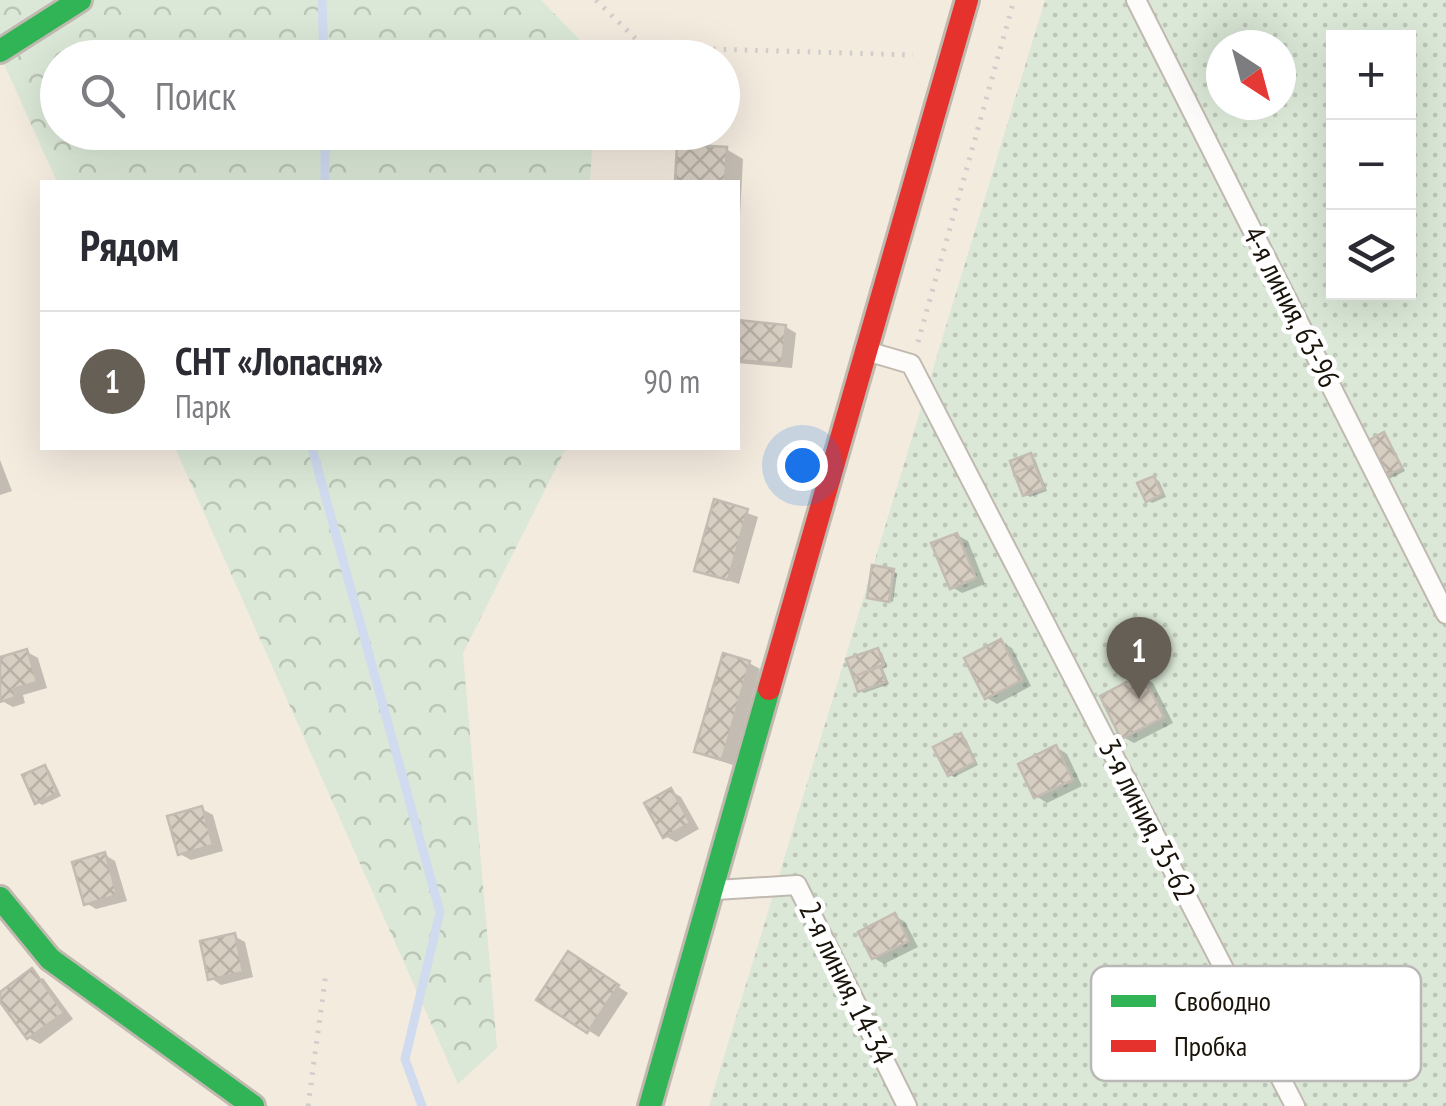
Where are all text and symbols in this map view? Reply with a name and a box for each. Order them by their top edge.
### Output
north arrow [1206,30,1296,120]
map controls [1326,30,1416,300]
button: + [1326,30,1416,120]
search box [40,40,740,150]
icon: search [75,68,130,123]
text: Поиск [155,71,236,120]
button: − [1326,120,1416,210]
button: layers [1326,210,1416,300]
text: Рядом [80,218,179,273]
street label: 4-я линия, 63-96 [1235,219,1350,394]
text: СНТ «Лопасня» [175,336,383,385]
text: 1 [105,360,120,402]
text: 90 m [644,360,700,402]
text: Парк [175,385,231,427]
your location [777,440,828,491]
pin: 1 [1106,616,1172,699]
street label: 3-я линия, 35-62 [1091,732,1206,907]
street label: 2-я линия, 14-34 [791,895,903,1070]
legend [1091,966,1421,1081]
text: Свободно [1174,982,1271,1019]
text: Пробка [1174,1027,1247,1064]

